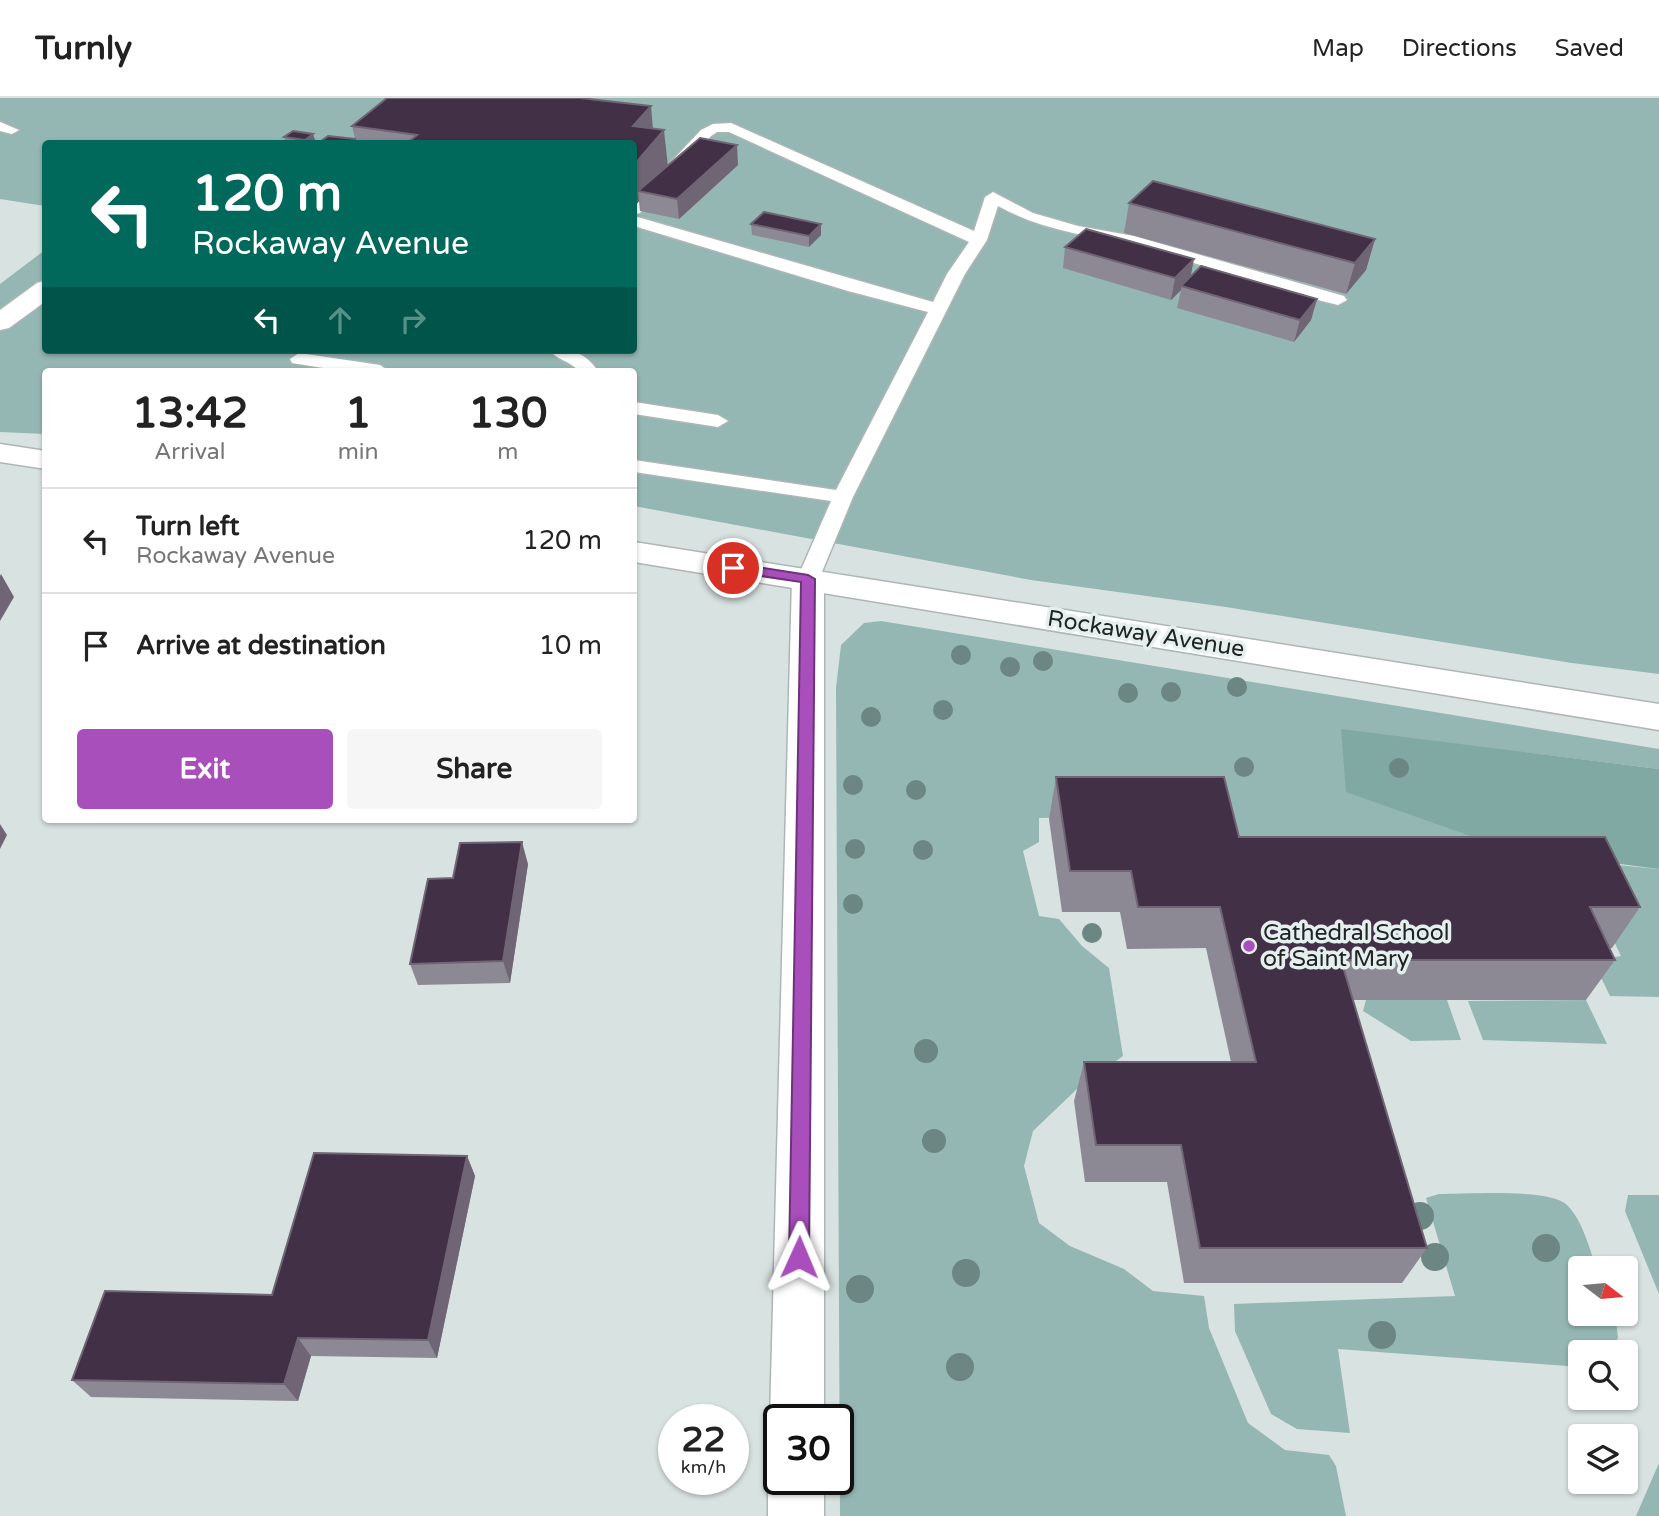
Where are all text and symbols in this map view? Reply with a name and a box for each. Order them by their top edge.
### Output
text: Turnly [35,29,132,68]
text: Map [1312,34,1364,63]
text: Directions [1402,34,1517,63]
text: Saved [1555,34,1624,63]
text: 120 m [192,165,342,224]
icon: left [77,168,168,259]
text: Rockaway Avenue [192,225,469,263]
icon: left [248,301,286,339]
icon: ahead [321,301,359,339]
icon: right [394,301,432,339]
text: 13:42 [132,388,248,439]
text: 1 [345,388,371,439]
text: 130 [468,388,547,439]
text: Arrival [154,438,225,466]
text: min [338,438,379,466]
text: m [497,438,518,466]
text: Turn left [136,511,239,542]
icon: left [77,522,115,560]
text: 120 m [522,525,602,556]
pin [703,538,763,598]
text: Rockaway Avenue [136,542,335,570]
icon: arrive [714,549,752,587]
street label: Rockaway Avenue [1045,605,1247,663]
icon: arrive [77,627,115,665]
text: Arrive at destination [136,630,386,661]
text: 10 m [539,630,602,661]
button: Exit [77,729,333,809]
button: Share [347,729,602,809]
place label: Cathedral School of Saint Mary [1263,919,1450,973]
marker: Cathedral School of Saint Mary [1241,938,1257,954]
position arrow [762,1220,836,1294]
north arrow [1568,1256,1638,1326]
map controls [1568,1256,1638,1494]
button: search [1568,1340,1638,1410]
speed limit sign: 30 [763,1404,854,1495]
text: 22 [682,1419,725,1461]
button: layers [1568,1424,1638,1494]
text: km/h [681,1456,726,1478]

